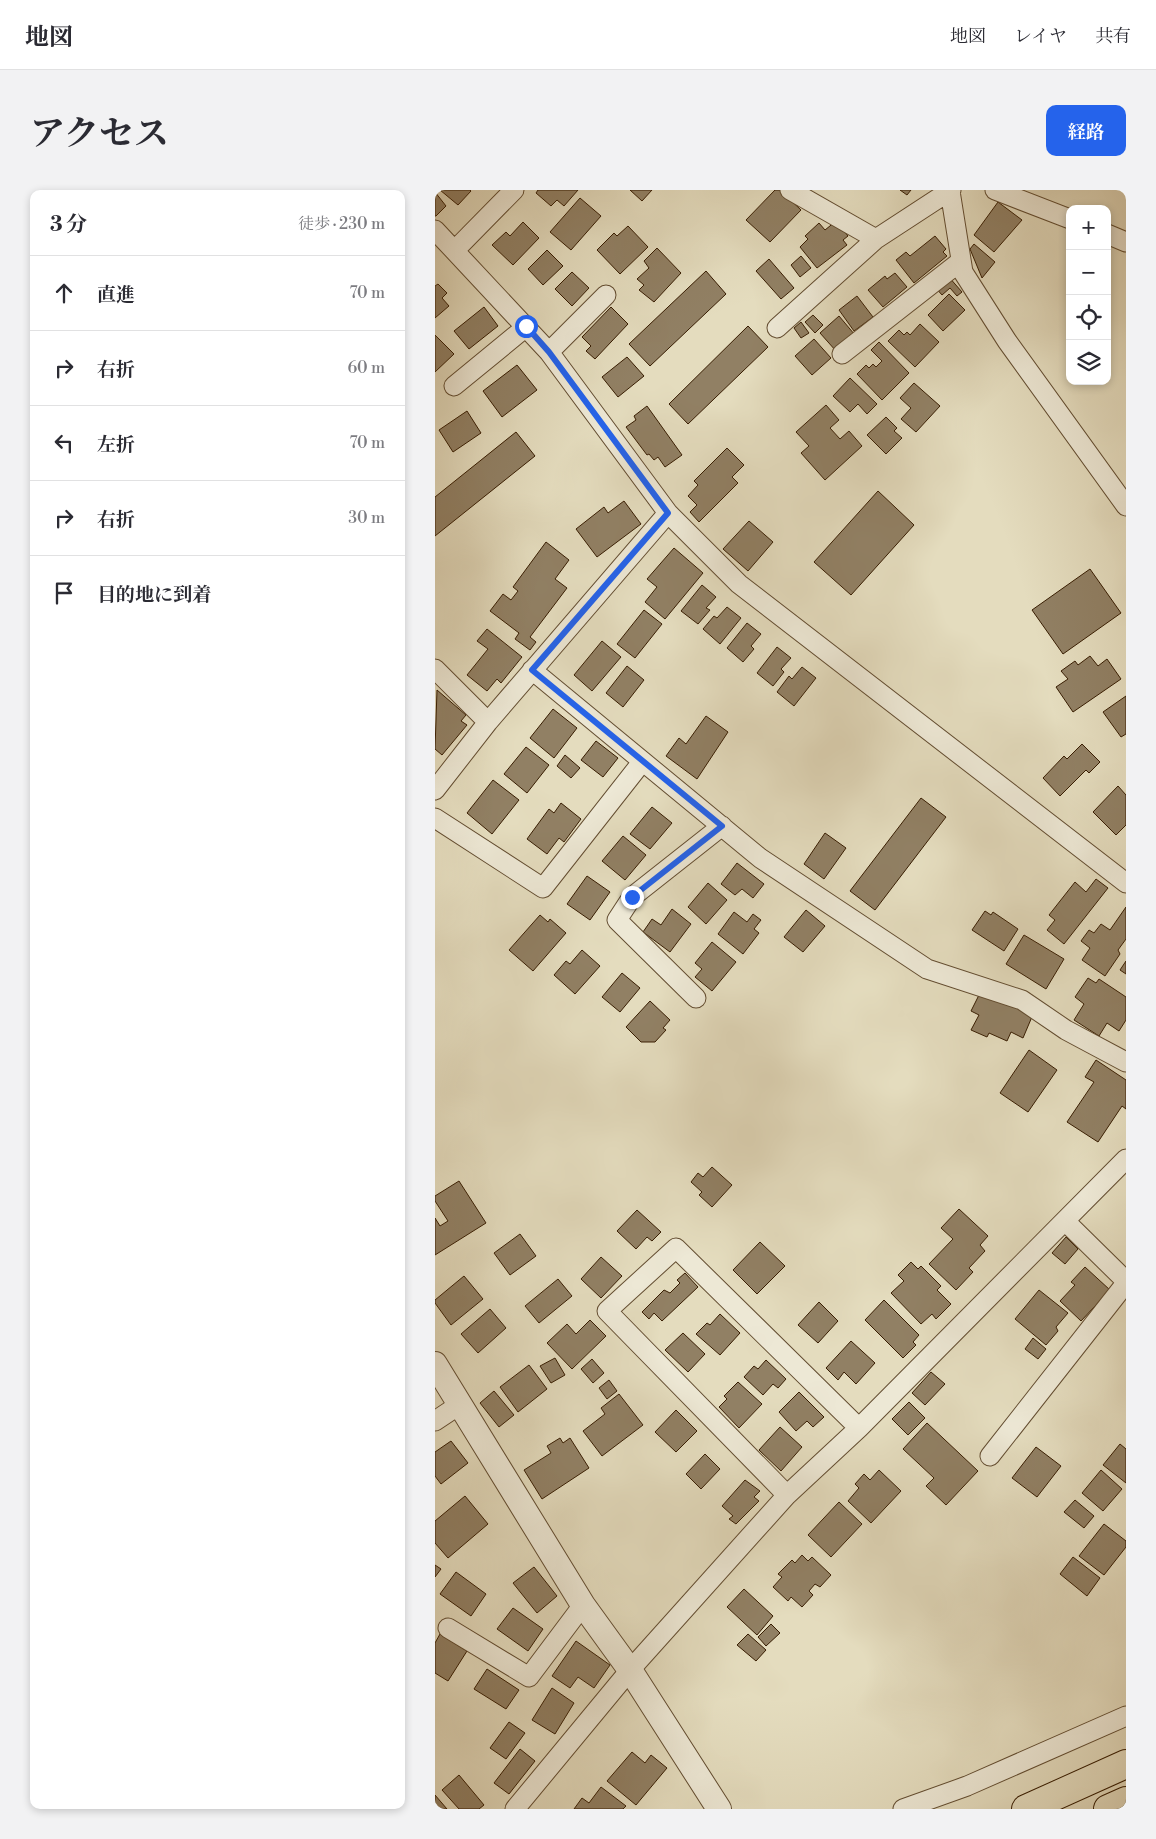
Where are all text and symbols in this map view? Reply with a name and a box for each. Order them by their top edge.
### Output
text: 地図 [25,23,73,53]
text: 地図 [950,25,986,48]
text: レイヤ [1014,25,1067,48]
text: 共有 [1095,25,1131,48]
button: 経路 [1046,105,1126,156]
text: アクセス [30,113,169,156]
map controls [1066,205,1111,385]
button: + [1066,205,1111,250]
text: 3 分 [50,212,87,238]
text: 徒歩 · 230 m [298,214,385,234]
button: − [1066,250,1111,295]
icon: ahead [50,279,78,307]
text: 直進 [97,283,135,307]
text: 70 m [349,283,385,303]
button: locate [1066,295,1111,340]
route start [515,315,538,338]
button: layers [1066,340,1111,385]
icon: right [50,354,78,382]
text: 右折 [97,358,135,382]
text: 60 m [347,358,385,378]
icon: left [50,429,78,457]
text: 左折 [97,433,135,457]
text: 70 m [349,433,385,453]
icon: right [50,504,78,532]
text: 右折 [97,508,135,532]
text: 30 m [348,508,385,528]
icon: arrive [50,579,78,607]
text: 目的地に到着 [97,583,211,607]
route end [621,886,644,909]

